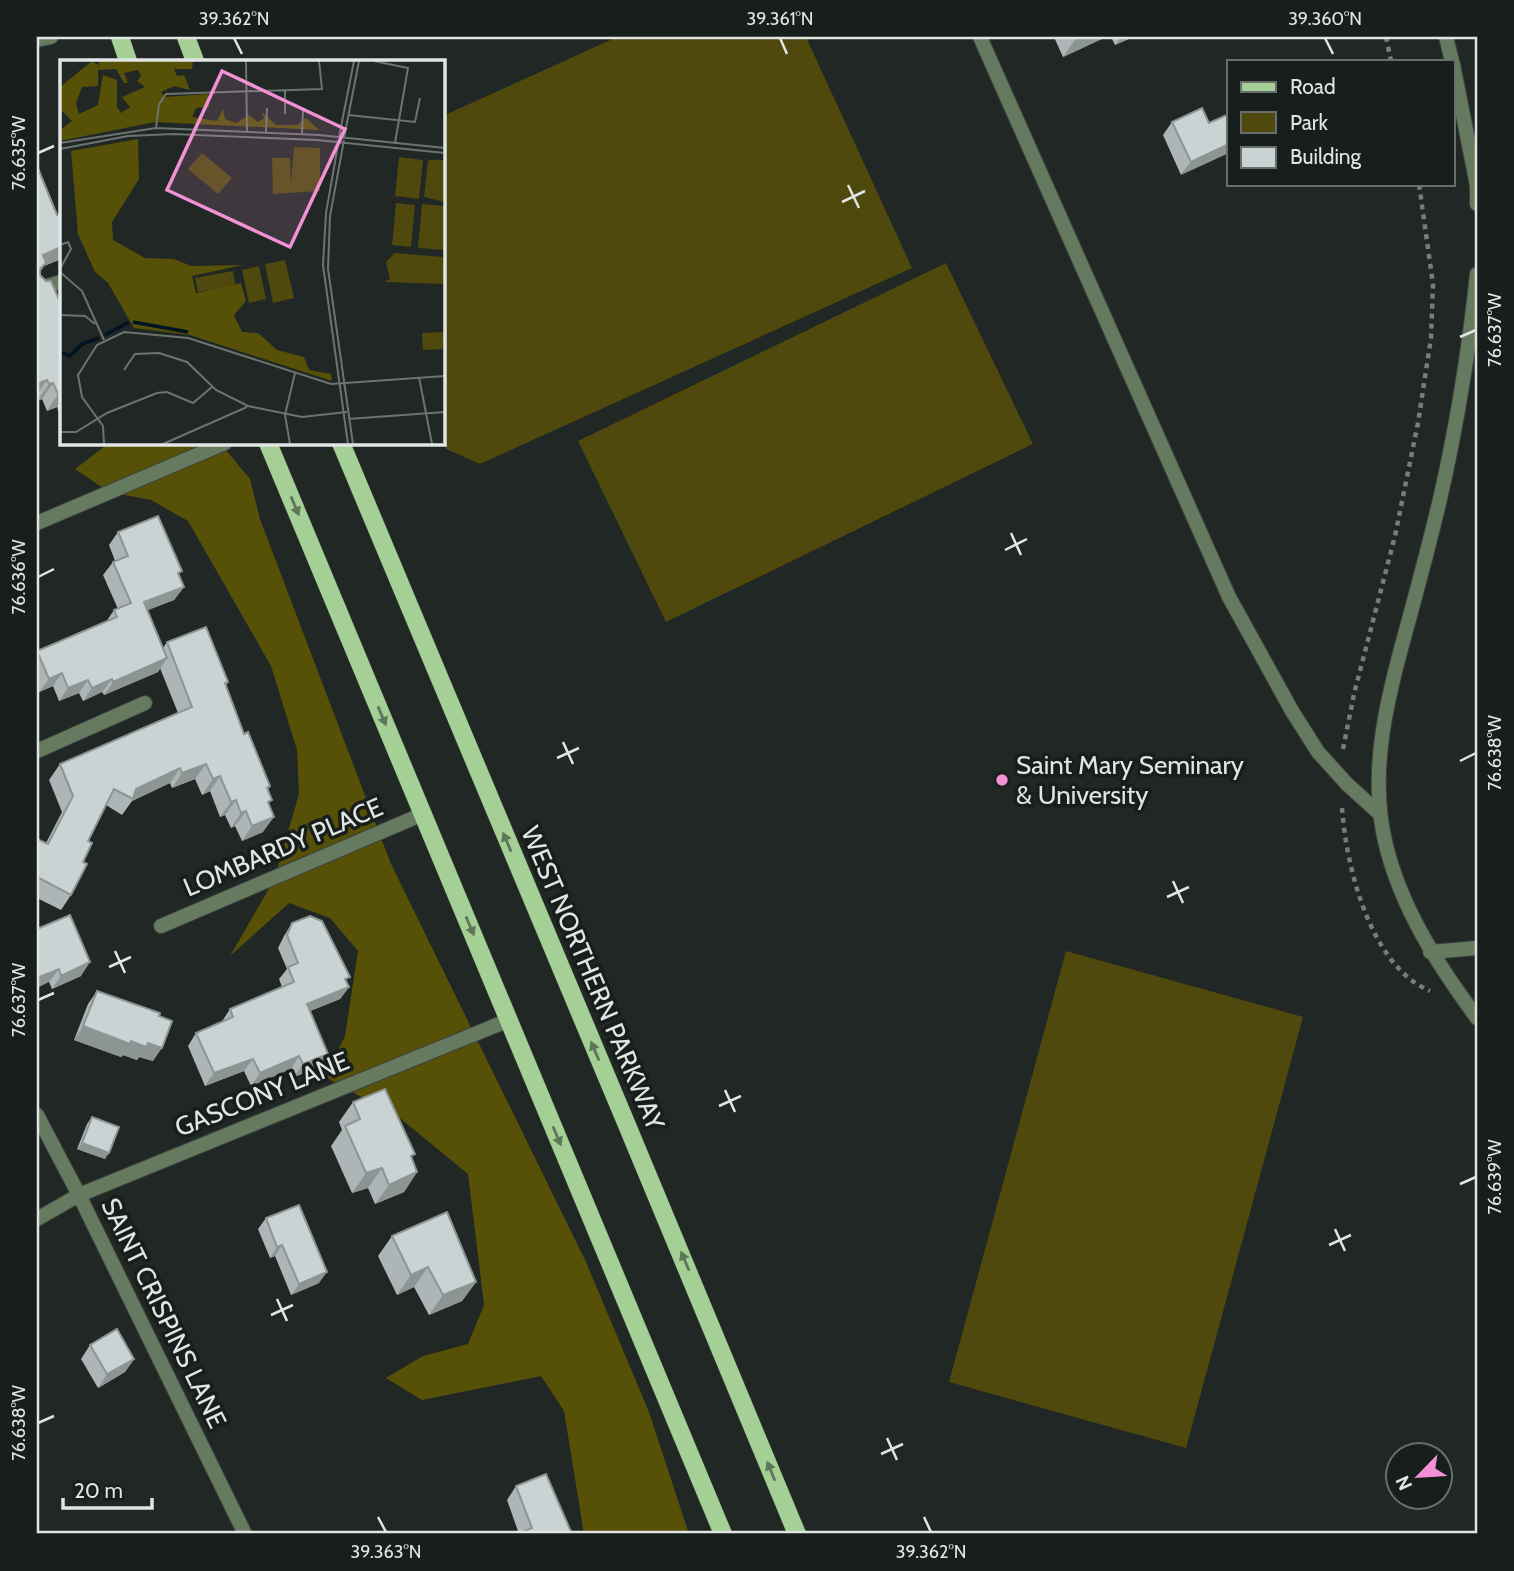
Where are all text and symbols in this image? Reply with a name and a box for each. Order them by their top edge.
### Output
text: 39.362°N [199,8,269,30]
text: 39.361°N [747,8,813,30]
text: 39.360°N [1288,8,1362,30]
inset map [60,60,444,444]
legend [1227,60,1454,186]
text: Road [1290,74,1336,99]
text: Park [1290,110,1328,135]
text: 76.635°W [8,116,30,190]
text: Building [1290,144,1362,169]
text: 76.637°W [1484,293,1506,367]
one-way arrow [289,495,300,516]
text: 76.636°W [8,540,30,614]
one-way arrow [377,705,388,726]
text: 76.638°W [1484,715,1506,791]
place label: Saint Mary Seminary & University [1016,749,1244,811]
marker: Saint Mary Seminary & University [994,772,1010,788]
street label: LOMBARDY PLACE [179,791,387,903]
street label: WEST NORTHERN PARKWAY [514,821,672,1135]
one-way arrow [501,832,513,852]
one-way arrow [464,915,475,936]
text: 76.637°W [8,963,30,1037]
one-way arrow [590,1041,601,1062]
street label: GASCONY LANE [170,1045,354,1143]
one-way arrow [552,1125,563,1146]
text: 76.639°W [1484,1139,1506,1215]
street label: SAINT CRISPINS LANE [94,1193,234,1433]
one-way arrow [679,1250,690,1271]
text: 76.638°W [8,1385,30,1461]
north arrow [1384,1442,1454,1512]
one-way arrow [766,1460,777,1481]
scale bar [63,1466,152,1510]
text: N [1391,1472,1417,1494]
text: 20 m [74,1478,123,1503]
text: 39.363°N [351,1541,421,1563]
text: 39.362°N [896,1541,966,1563]

